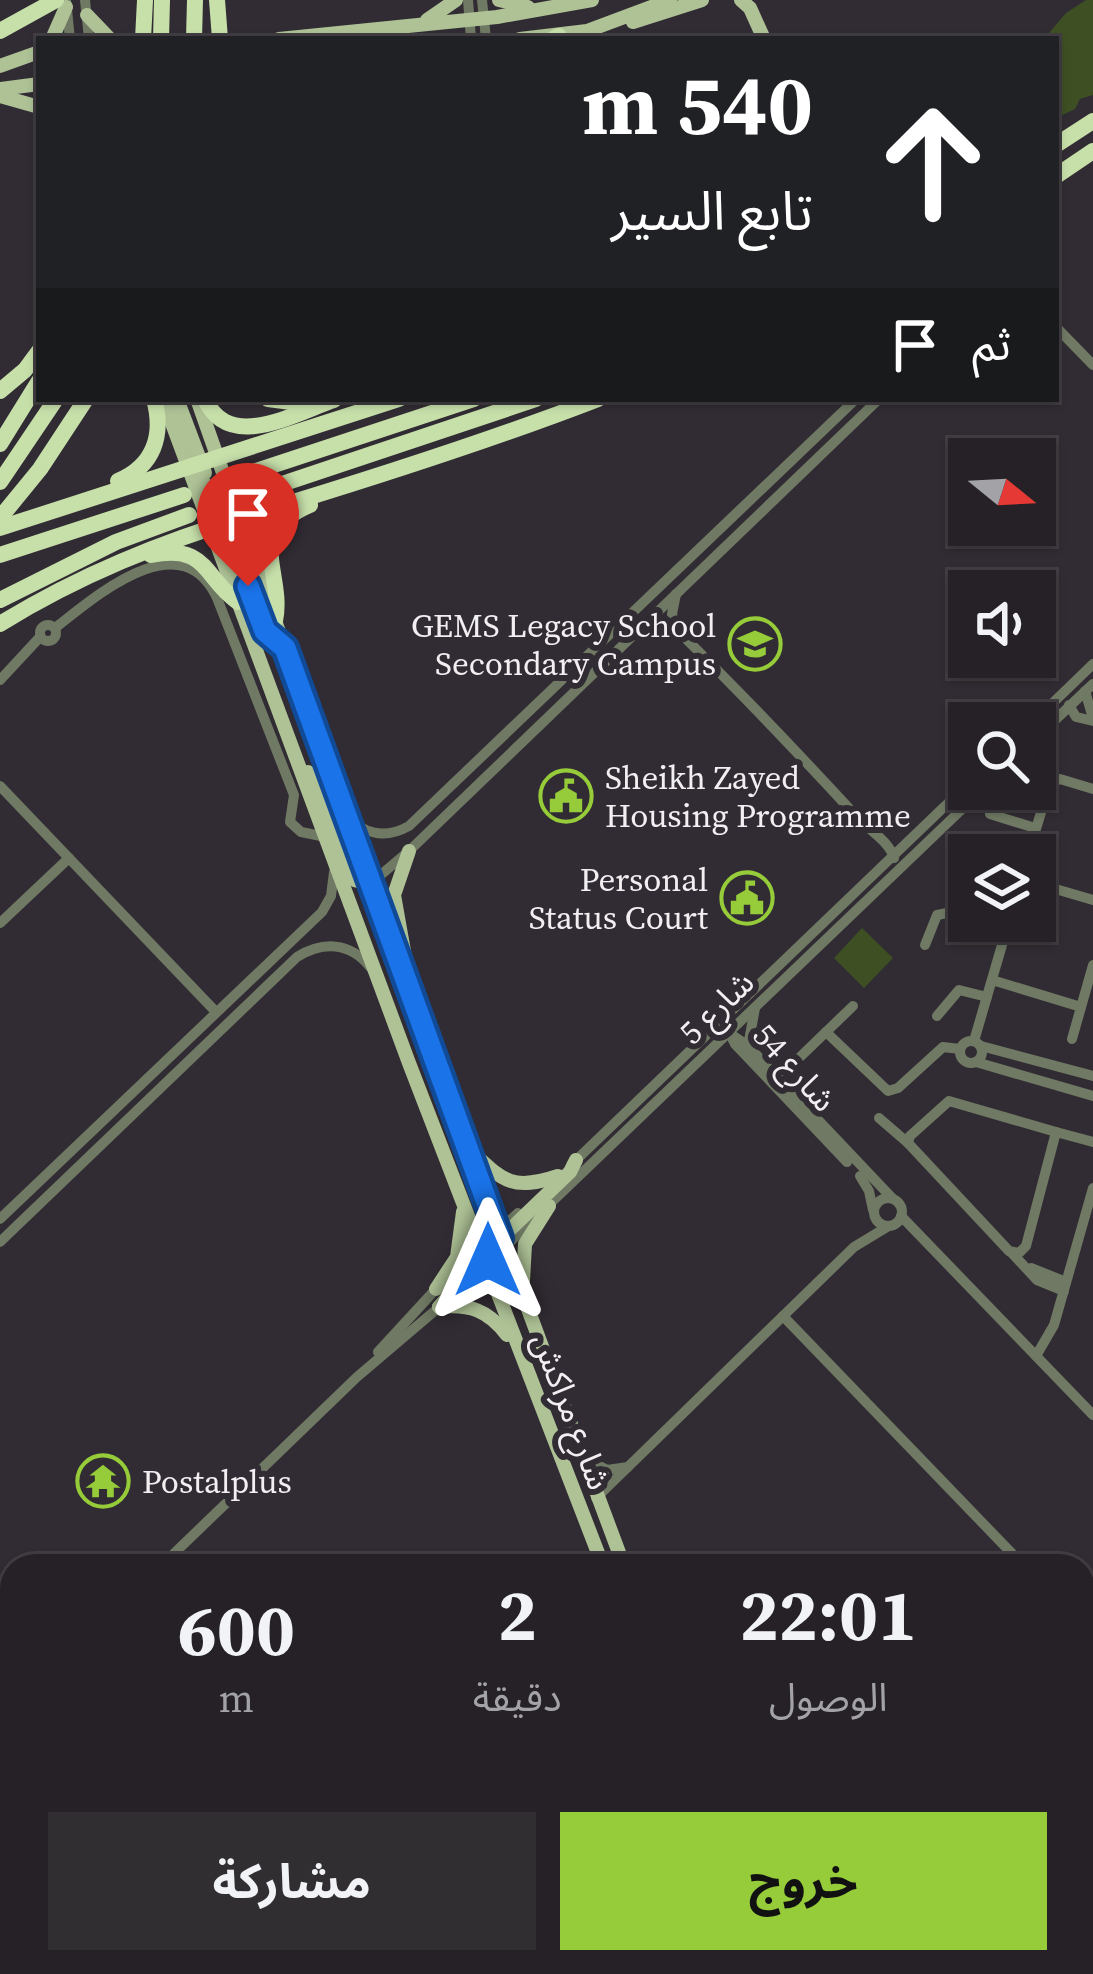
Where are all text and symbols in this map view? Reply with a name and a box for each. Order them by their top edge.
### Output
text: 540 m [582,47,813,162]
icon: ahead [855,84,1011,240]
text: تابع السير [611,174,813,248]
icon: arrive [882,312,948,378]
text: ثم [972,313,1011,375]
north arrow [948,438,1056,546]
map controls [948,438,1056,942]
pin [197,463,299,586]
icon: arrive [215,481,281,547]
button: sound [948,570,1056,678]
place label: GEMS Legacy School Secondary Campus [411,603,716,686]
school or university icon: GEMS Legacy School Secondary Campus [727,616,783,672]
button: search [948,702,1056,810]
place label: Sheikh Zayed Housing Programme [605,755,911,838]
public building icon: Sheikh Zayed Housing Programme [538,768,594,824]
button: layers [948,834,1056,942]
place label: Personal Status Court [529,857,708,940]
public building icon: Personal Status Court [719,870,775,926]
street label: شارع 5 [669,960,765,1056]
street label: شارع 54 [741,1013,846,1123]
position arrow [425,1197,551,1323]
street label: شارع مراكش [519,1326,622,1497]
temple icon: Postalplus [75,1453,131,1509]
place label: Postalplus [142,1459,292,1504]
text: 2 [498,1565,537,1664]
text: 22:01 [739,1565,917,1664]
text: 600 [178,1580,295,1679]
text: دقيقة [473,1671,562,1724]
text: الوصول [769,1671,888,1724]
text: m [219,1672,254,1725]
button: مشاركة [48,1812,536,1950]
button: خروج [560,1812,1047,1950]

